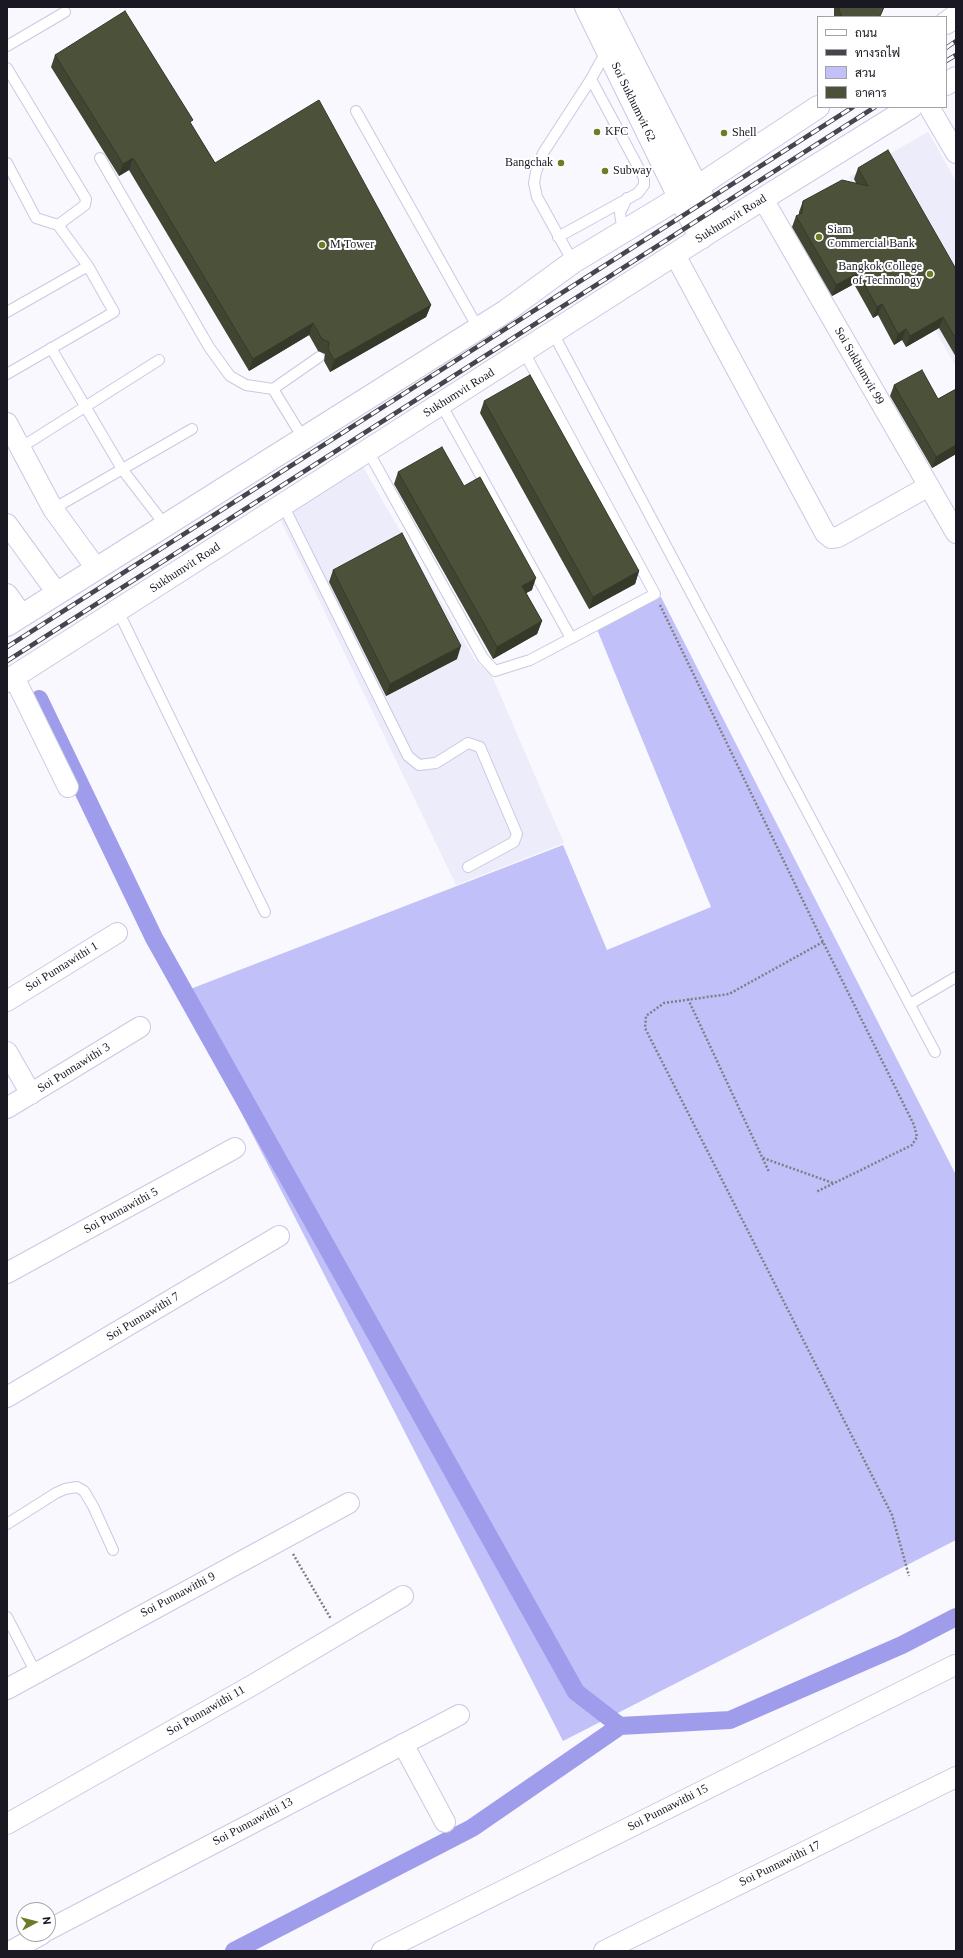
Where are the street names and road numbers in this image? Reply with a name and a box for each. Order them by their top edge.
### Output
street label: Soi Sukhumvit 62 [607,58,659,146]
street label: Sukhumvit Road [691,190,771,248]
street label: Soi Sukhumvit 99 [830,323,888,409]
street label: Sukhumvit Road [419,364,499,422]
street label: Sukhumvit Road [146,539,224,597]
street label: Soi Punnawithi 1 [22,938,102,996]
street label: Soi Punnawithi 3 [34,1039,114,1097]
street label: Soi Punnawithi 5 [80,1184,162,1238]
street label: Soi Punnawithi 7 [102,1289,184,1345]
street label: Soi Punnawithi 9 [136,1568,220,1622]
street label: Soi Punnawithi 11 [162,1682,250,1740]
street label: Soi Punnawithi 15 [623,1780,713,1836]
street label: Soi Punnawithi 13 [209,1794,297,1850]
street label: Soi Punnawithi 17 [735,1837,825,1891]

